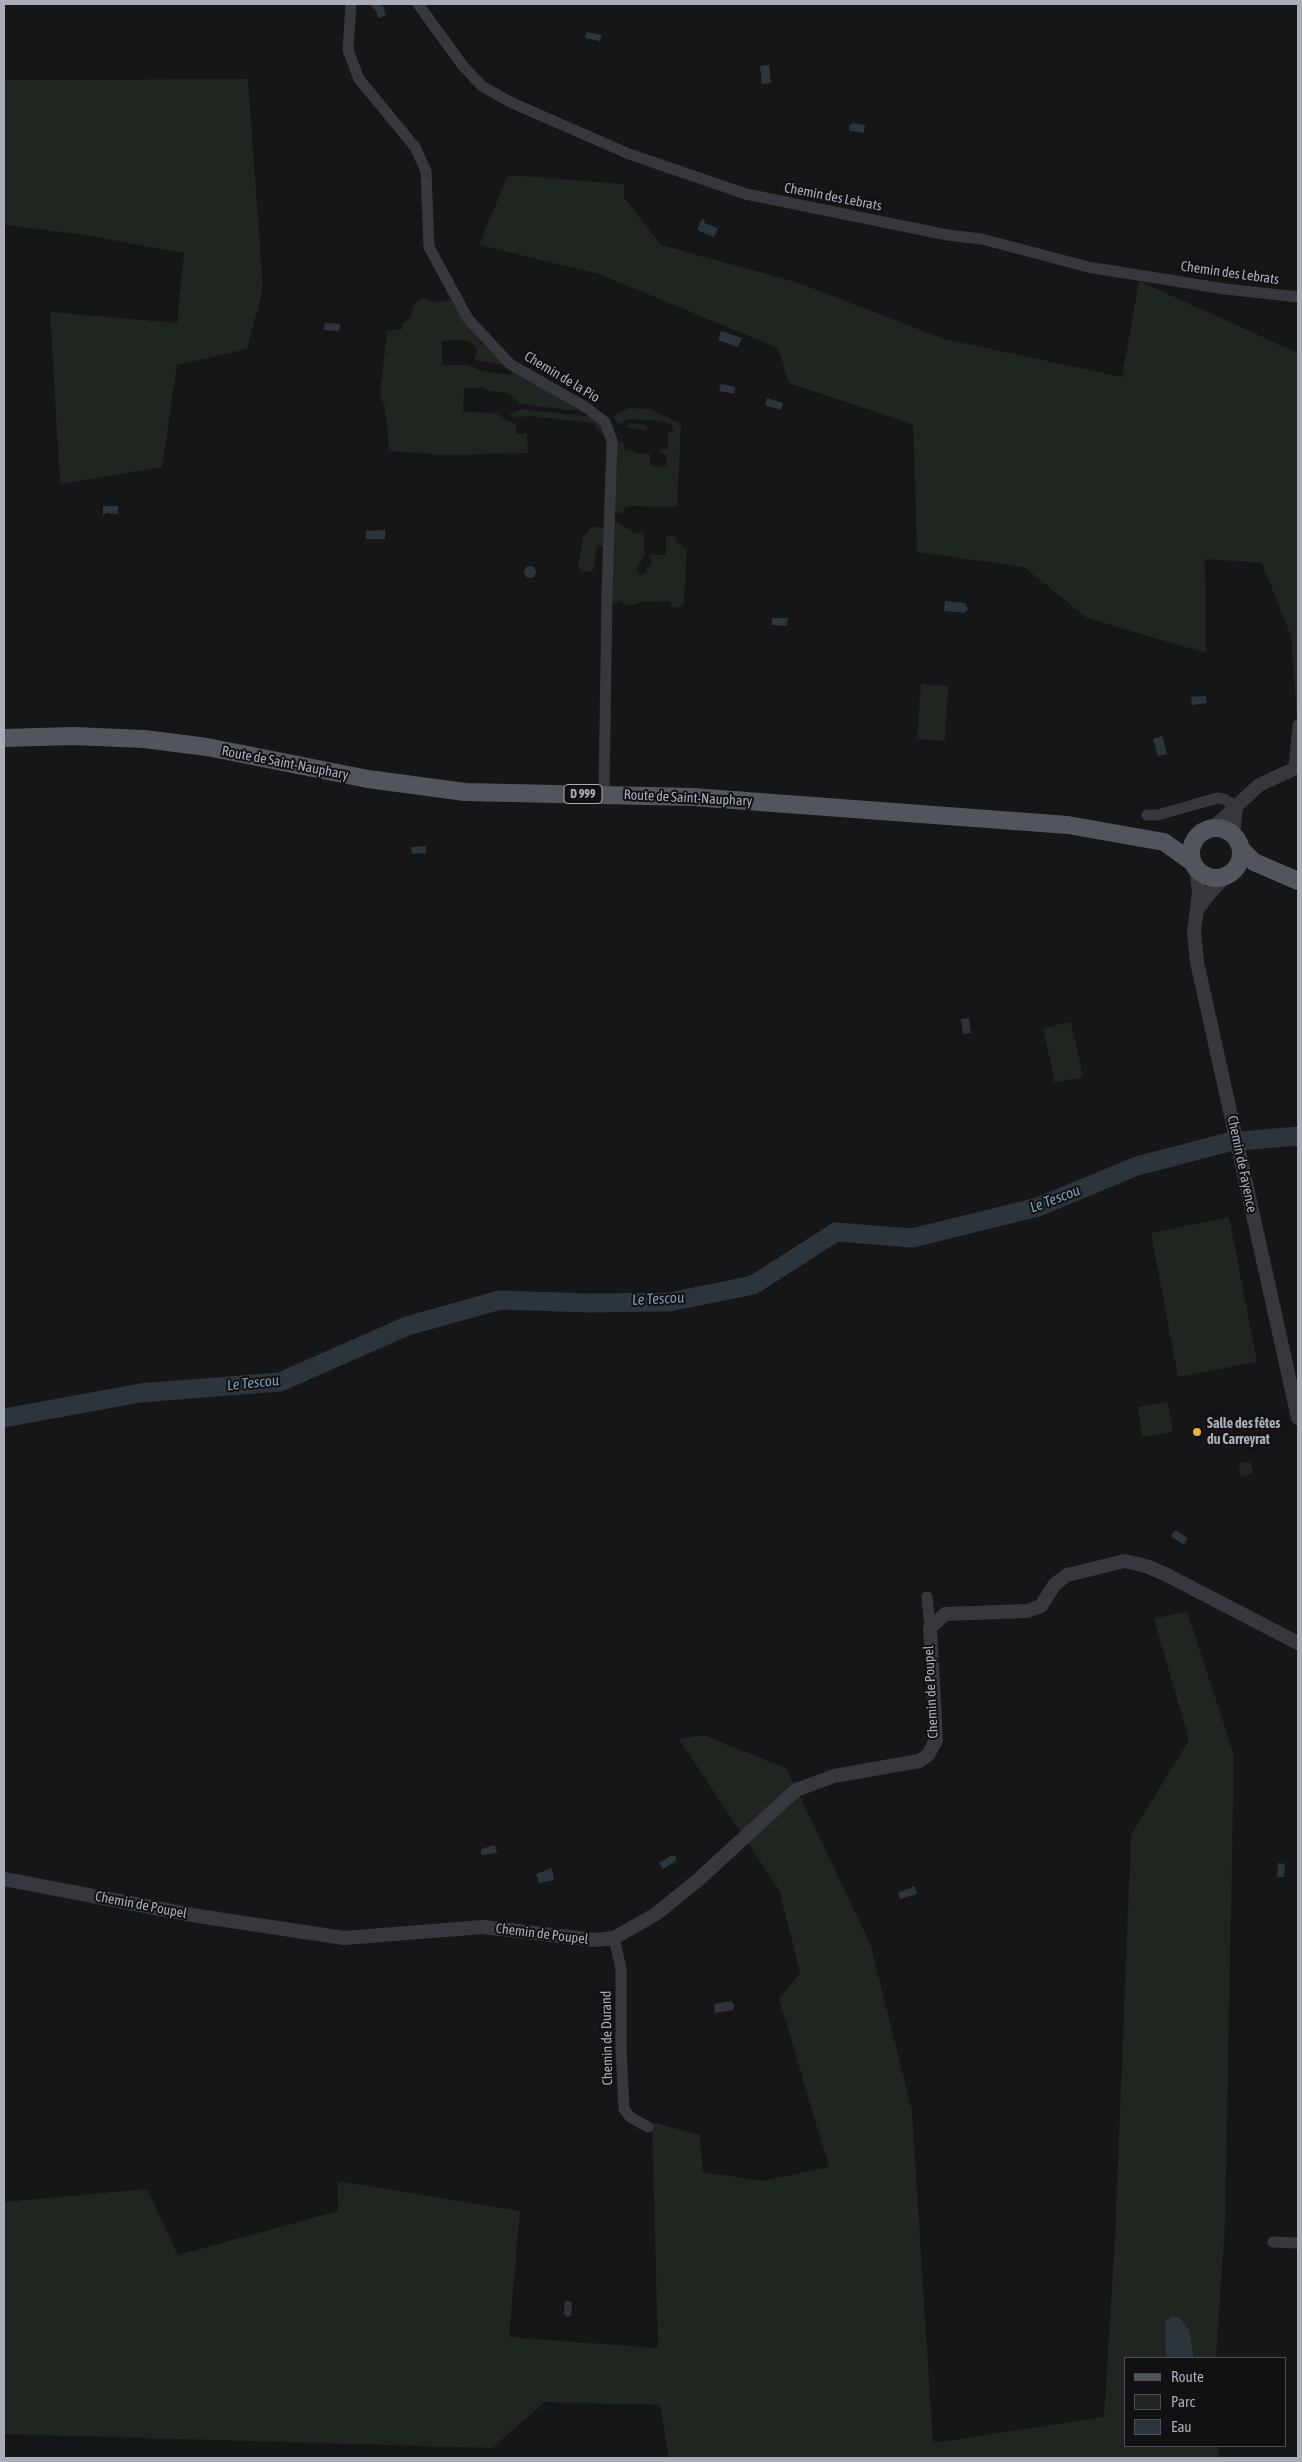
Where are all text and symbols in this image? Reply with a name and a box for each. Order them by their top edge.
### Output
street label: Chemin des Lebrats [783,179,883,215]
street label: Chemin des Lebrats [1180,258,1280,288]
street label: Chemin de la Pio [521,348,603,406]
street label: Route de Saint-Nauphary [220,742,350,784]
road number: D 999 [564,784,602,804]
street label: Route de Saint-Nauphary [623,786,753,810]
street label: Chemin de Fayence [1224,1114,1260,1214]
water label: Le Tescou [1027,1181,1083,1217]
water label: Le Tescou [631,1289,685,1309]
water label: Le Tescou [226,1371,280,1395]
place label: Salle des fêtes du Carreyrat [1207,1416,1280,1448]
marker: Salle des fêtes du Carreyrat [1191,1426,1203,1438]
street label: Chemin de Poupel [920,1645,942,1739]
street label: Chemin de Poupel [94,1888,188,1922]
street label: Chemin de Poupel [495,1920,589,1948]
street label: Chemin de Durand [598,1990,616,2086]
legend [1124,2357,1287,2447]
text: Route [1171,2368,1204,2385]
text: Parc [1171,2393,1195,2410]
text: Eau [1171,2418,1192,2435]

